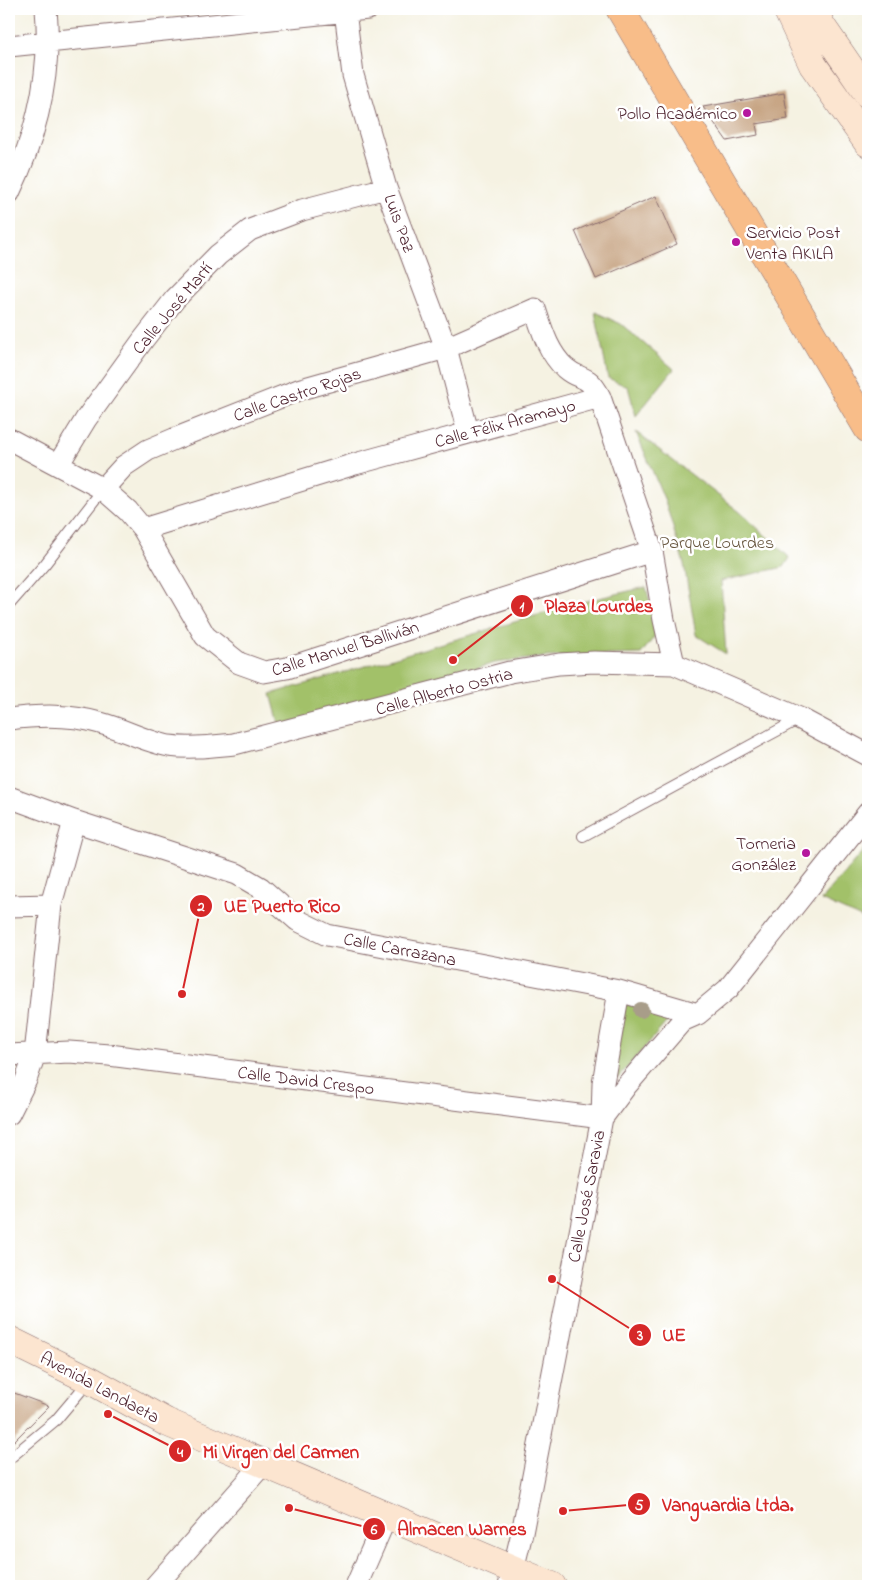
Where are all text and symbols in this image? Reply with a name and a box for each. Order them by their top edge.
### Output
place label: Pollo Académico [617,102,737,128]
marker: Pollo Académico [741,107,753,119]
street label: Luis Paz [376,191,421,257]
place label: Servicio Post Venta AKILA [745,221,840,268]
marker: Servicio Post Venta AKILA [730,236,742,248]
street label: Calle José Martí [127,257,220,361]
street label: Calle Castro Rojas [230,362,365,430]
street label: Calle Félix Aramayo [432,394,579,456]
park label: Parque Lourdes [660,531,774,557]
callout: Plaza Lourdes [510,589,663,623]
text: Plaza Lourdes [545,594,654,621]
text: 1 [520,596,525,618]
street label: Calle Manuel Ballivián [269,615,423,685]
street label: Calle Alberto Ostria [373,662,516,724]
place label: Torneria González [731,832,796,879]
marker: Torneria González [800,847,812,859]
callout: UE Puerto Rico [189,889,350,923]
text: UE Puerto Rico [224,894,340,921]
text: 2 [196,896,205,918]
street label: Calle Carrazana [341,927,458,975]
street label: Calle David Crespo [236,1061,376,1103]
street label: Calle José Saravia [562,1128,614,1265]
callout: UE [627,1318,696,1352]
text: UE [662,1323,686,1350]
text: 3 [636,1325,643,1347]
street label: Avenida Landaeta [35,1346,163,1431]
callout: Mi Virgen del Carmen [167,1434,369,1468]
text: Mi Virgen del Carmen [203,1440,359,1469]
text: 4 [176,1442,184,1464]
callout: Vanguardia Ltda. [627,1487,803,1521]
text: Vanguardia Ltda. [661,1493,794,1522]
text: 5 [635,1495,644,1517]
callout: Almacen Warnes [362,1512,536,1546]
text: Almacen Warnes [397,1517,527,1544]
text: 6 [370,1519,378,1541]

